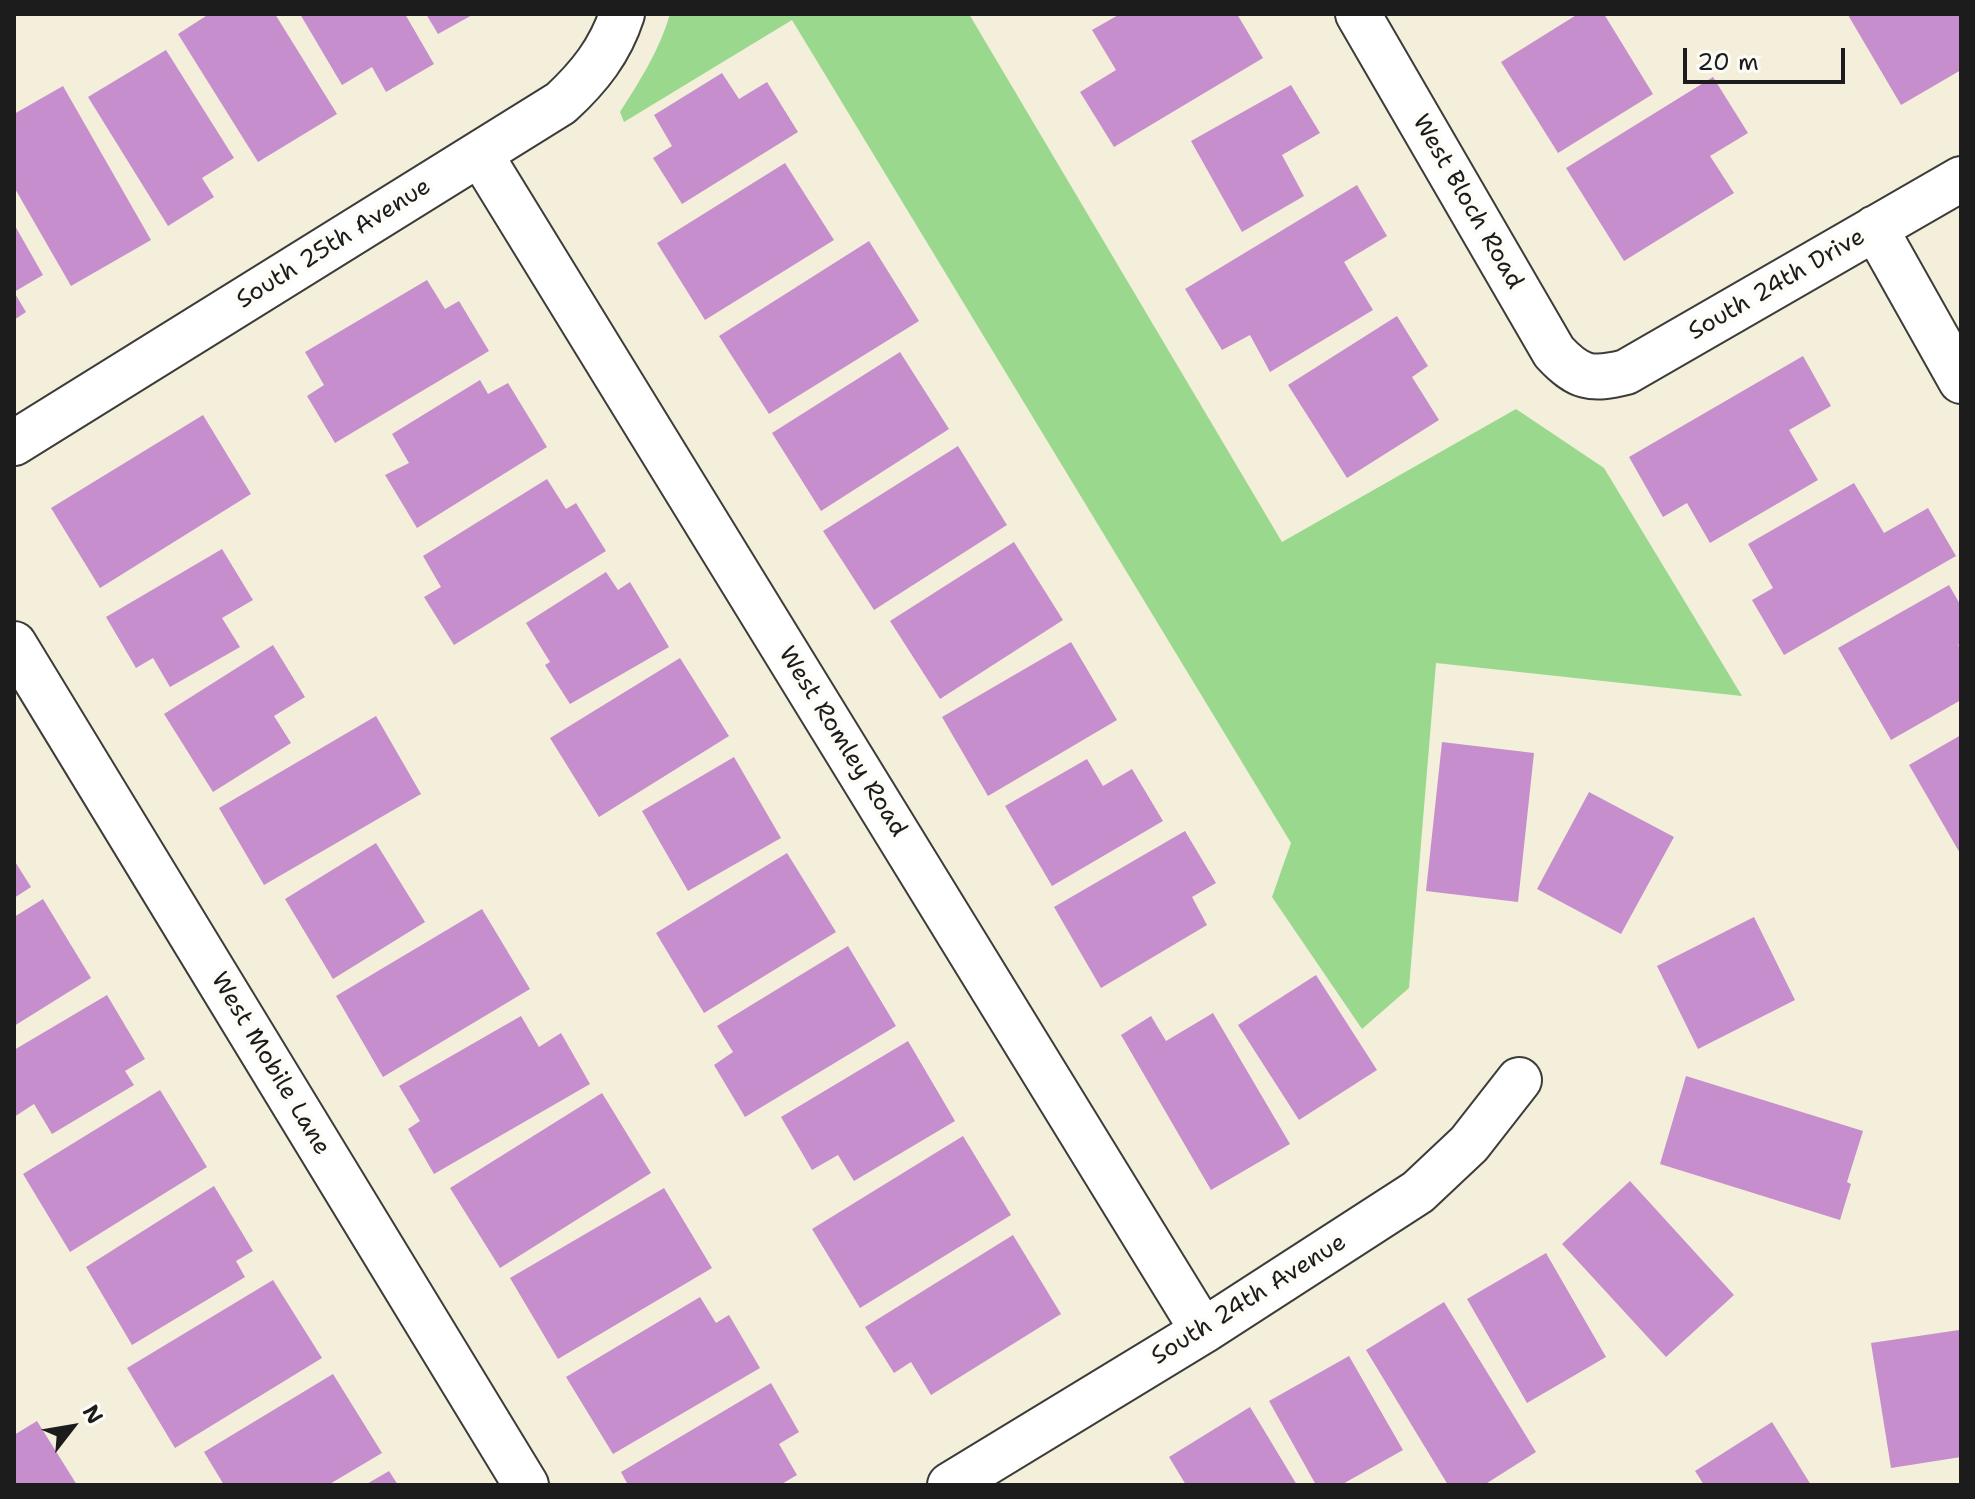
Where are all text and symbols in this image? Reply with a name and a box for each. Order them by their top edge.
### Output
scale bar [1687,32,1849,82]
text: 20 m [1697,46,1759,78]
street label: West Bloch Road [1405,110,1529,294]
street label: South 25th Avenue [232,173,436,315]
street label: South 24th Drive [1684,223,1870,347]
street label: West Romley Road [772,641,912,843]
street label: West Mobile Lane [204,967,336,1161]
street label: South 24th Avenue [1146,1228,1352,1372]
north arrow [32,1387,112,1467]
text: N [76,1399,110,1429]

